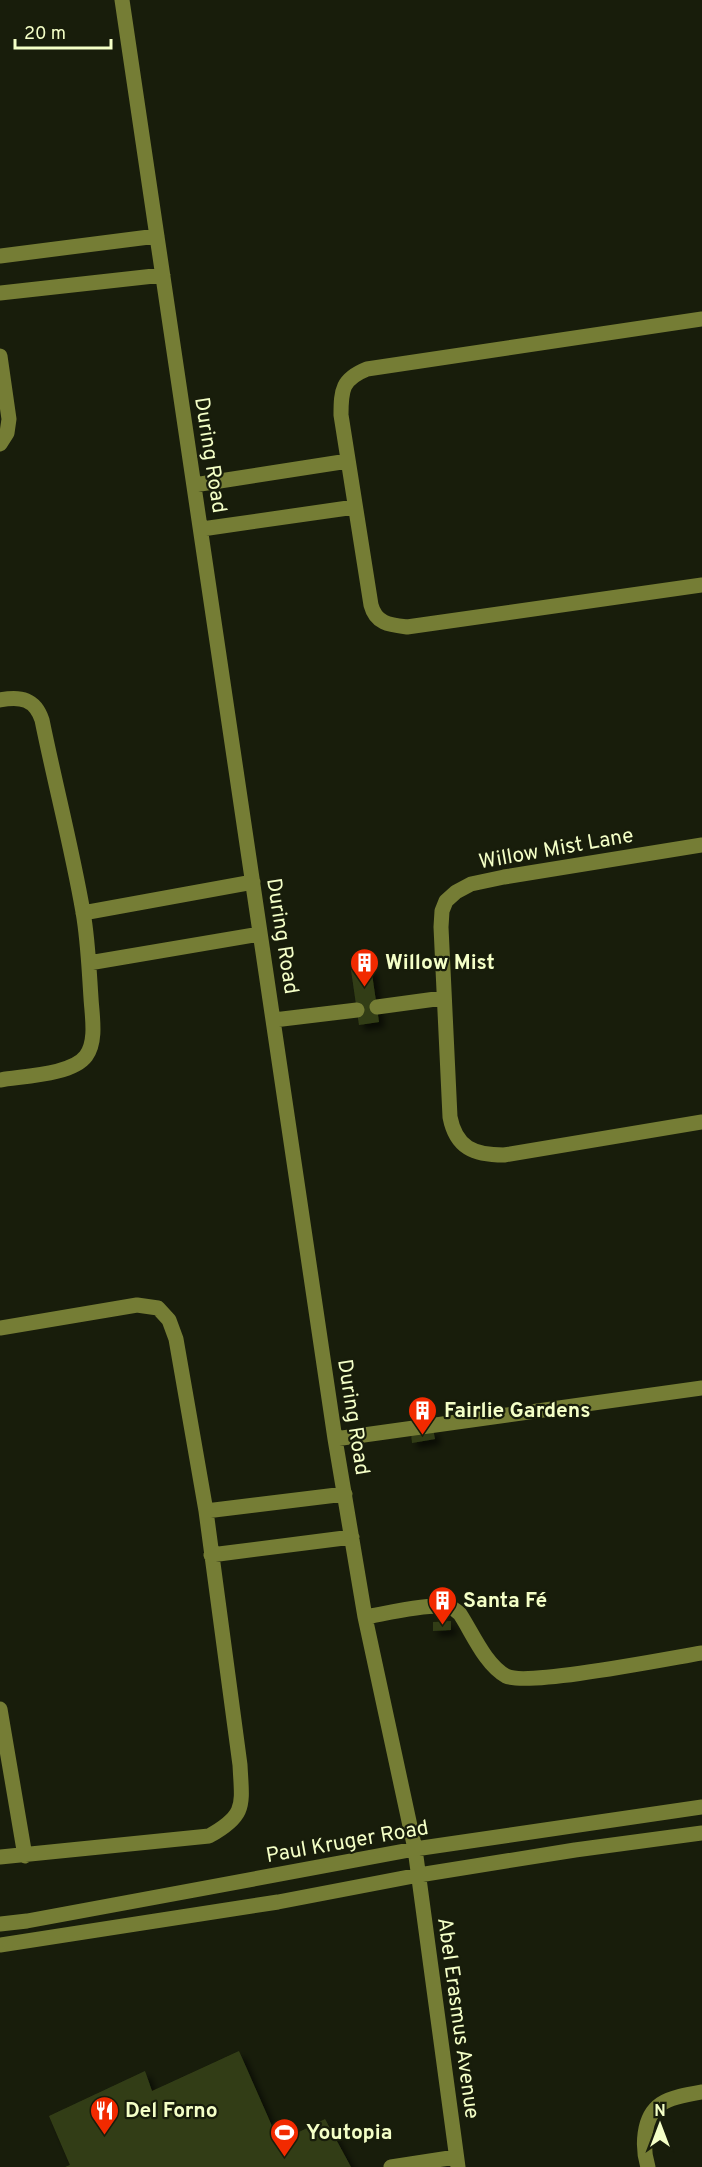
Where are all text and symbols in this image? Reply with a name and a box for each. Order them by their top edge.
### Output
scale bar [15,12,111,50]
text: 20 m [24,23,66,46]
street label: During Road [187,395,232,515]
street label: Willow Mist Lane [477,823,636,876]
street label: During Road [259,876,304,996]
building icon: Willow Mist [348,946,380,988]
place label: Willow Mist [385,950,495,977]
street label: During Road [330,1357,375,1477]
building icon: Fairlie Gardens [407,1394,439,1436]
place label: Fairlie Gardens [444,1398,591,1425]
building icon: Santa Fé [426,1584,458,1626]
place label: Santa Fé [463,1588,547,1615]
street label: Paul Kruger Road [264,1815,431,1870]
street label: Abel Erasmus Avenue [430,1916,485,2121]
restaurant icon: Del Forno [88,2094,120,2136]
north arrow [630,2095,690,2155]
place label: Del Forno [125,2098,218,2125]
text: N [654,2102,666,2122]
sports icon: Youtopia [269,2116,301,2158]
place label: Youtopia [306,2120,392,2147]

